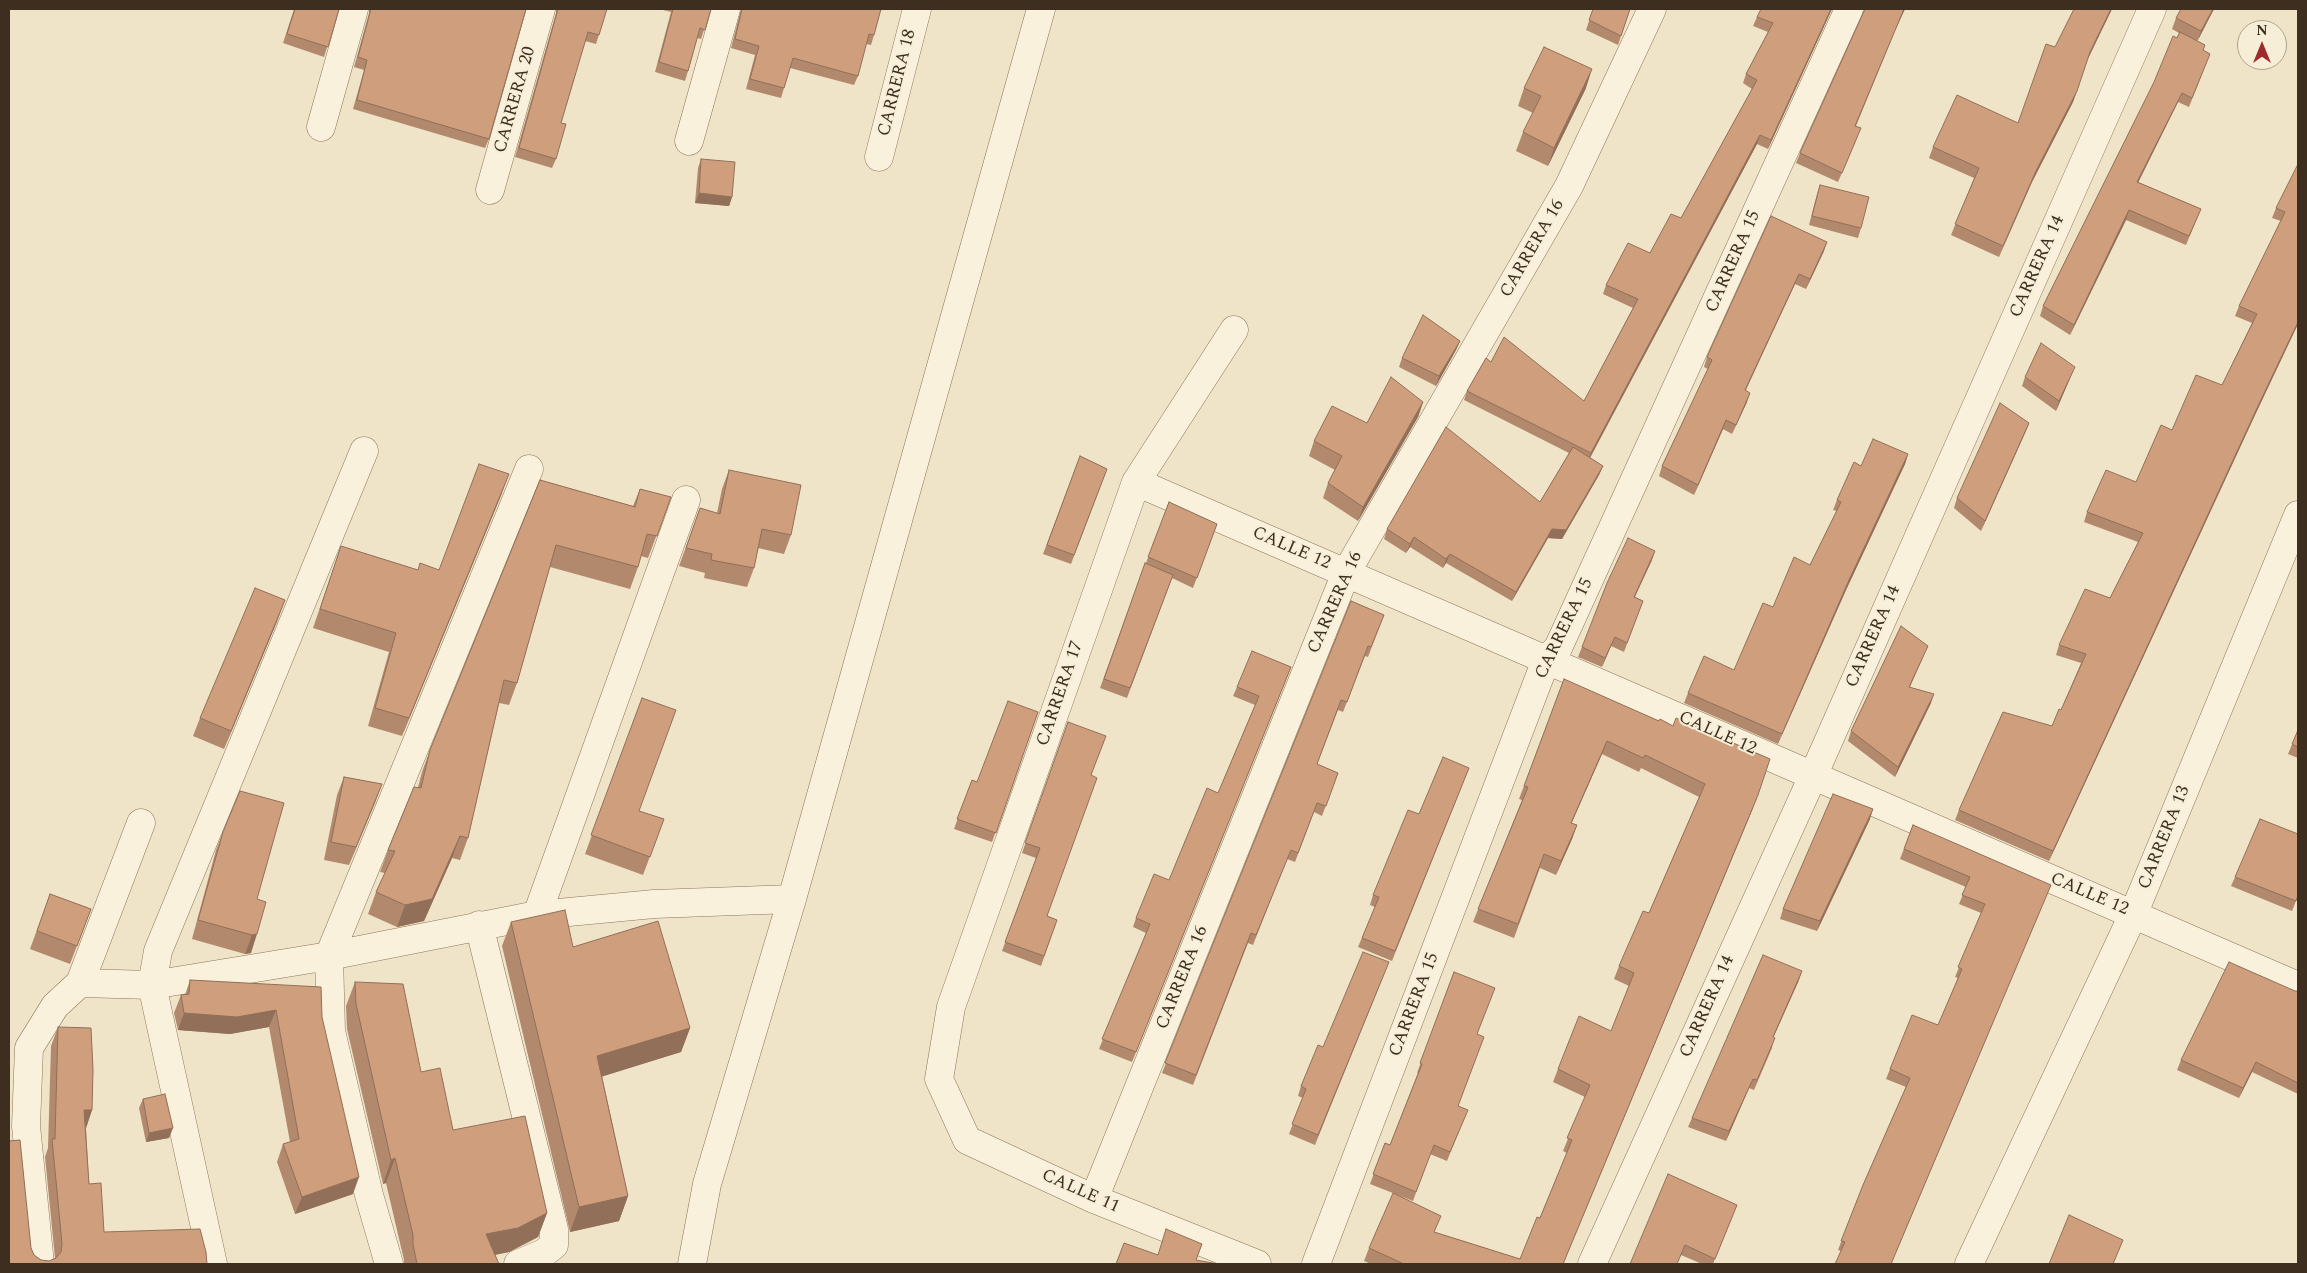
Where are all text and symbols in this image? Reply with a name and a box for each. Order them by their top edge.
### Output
north arrow [2237,20,2287,70]
text: N [2256,20,2268,41]
street label: CARRERA 18 [874,27,922,139]
street label: CARRERA 20 [491,44,541,156]
street label: CARRERA 16 [1496,196,1570,302]
street label: CARRERA 15 [1702,208,1766,316]
street label: CARRERA 14 [2006,213,2070,321]
street label: CALLE 12 [1249,523,1333,575]
street label: CARRERA 16 [1304,549,1368,657]
street label: CARRERA 15 [1531,575,1599,683]
street label: CARRERA 14 [1842,583,1906,691]
street label: CARRERA 17 [1033,639,1089,749]
street label: CALLE 12 [1675,707,1759,761]
street label: CARRERA 13 [2134,783,2196,893]
street label: CALLE 12 [2047,869,2131,921]
street label: CARRERA 16 [1152,923,1214,1033]
street label: CARRERA 15 [1385,950,1445,1060]
street label: CARRERA 14 [1676,953,1740,1061]
street label: CALLE 11 [1038,1165,1122,1219]

